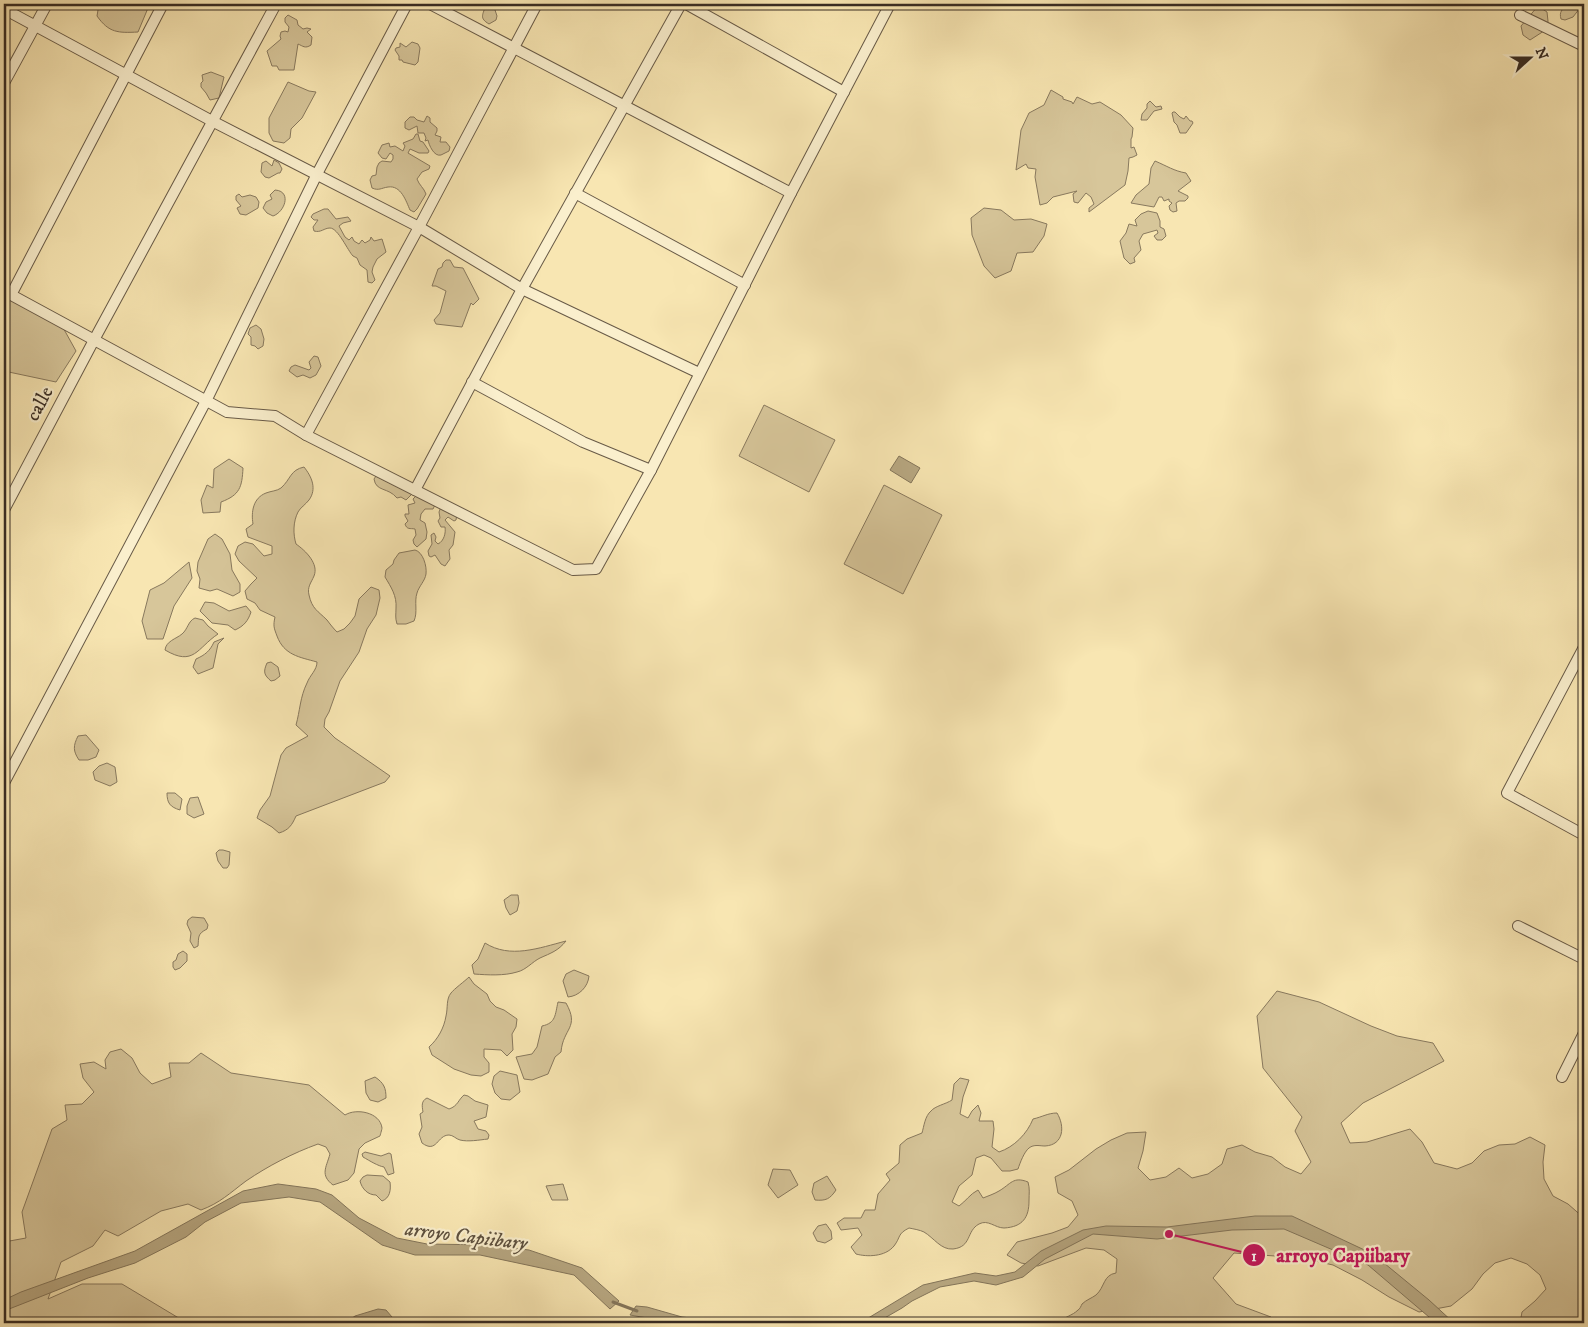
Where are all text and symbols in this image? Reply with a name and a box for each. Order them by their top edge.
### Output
north arrow [1506,32,1556,82]
text: N [1531,45,1552,63]
street label: calle [22,383,59,425]
water label: arroyo Capiibary [403,1217,530,1257]
callout: arroyo Capiibary [1241,1238,1420,1273]
text: arroyo Capiibary [1276,1244,1410,1269]
text: 1 [1251,1247,1257,1266]

